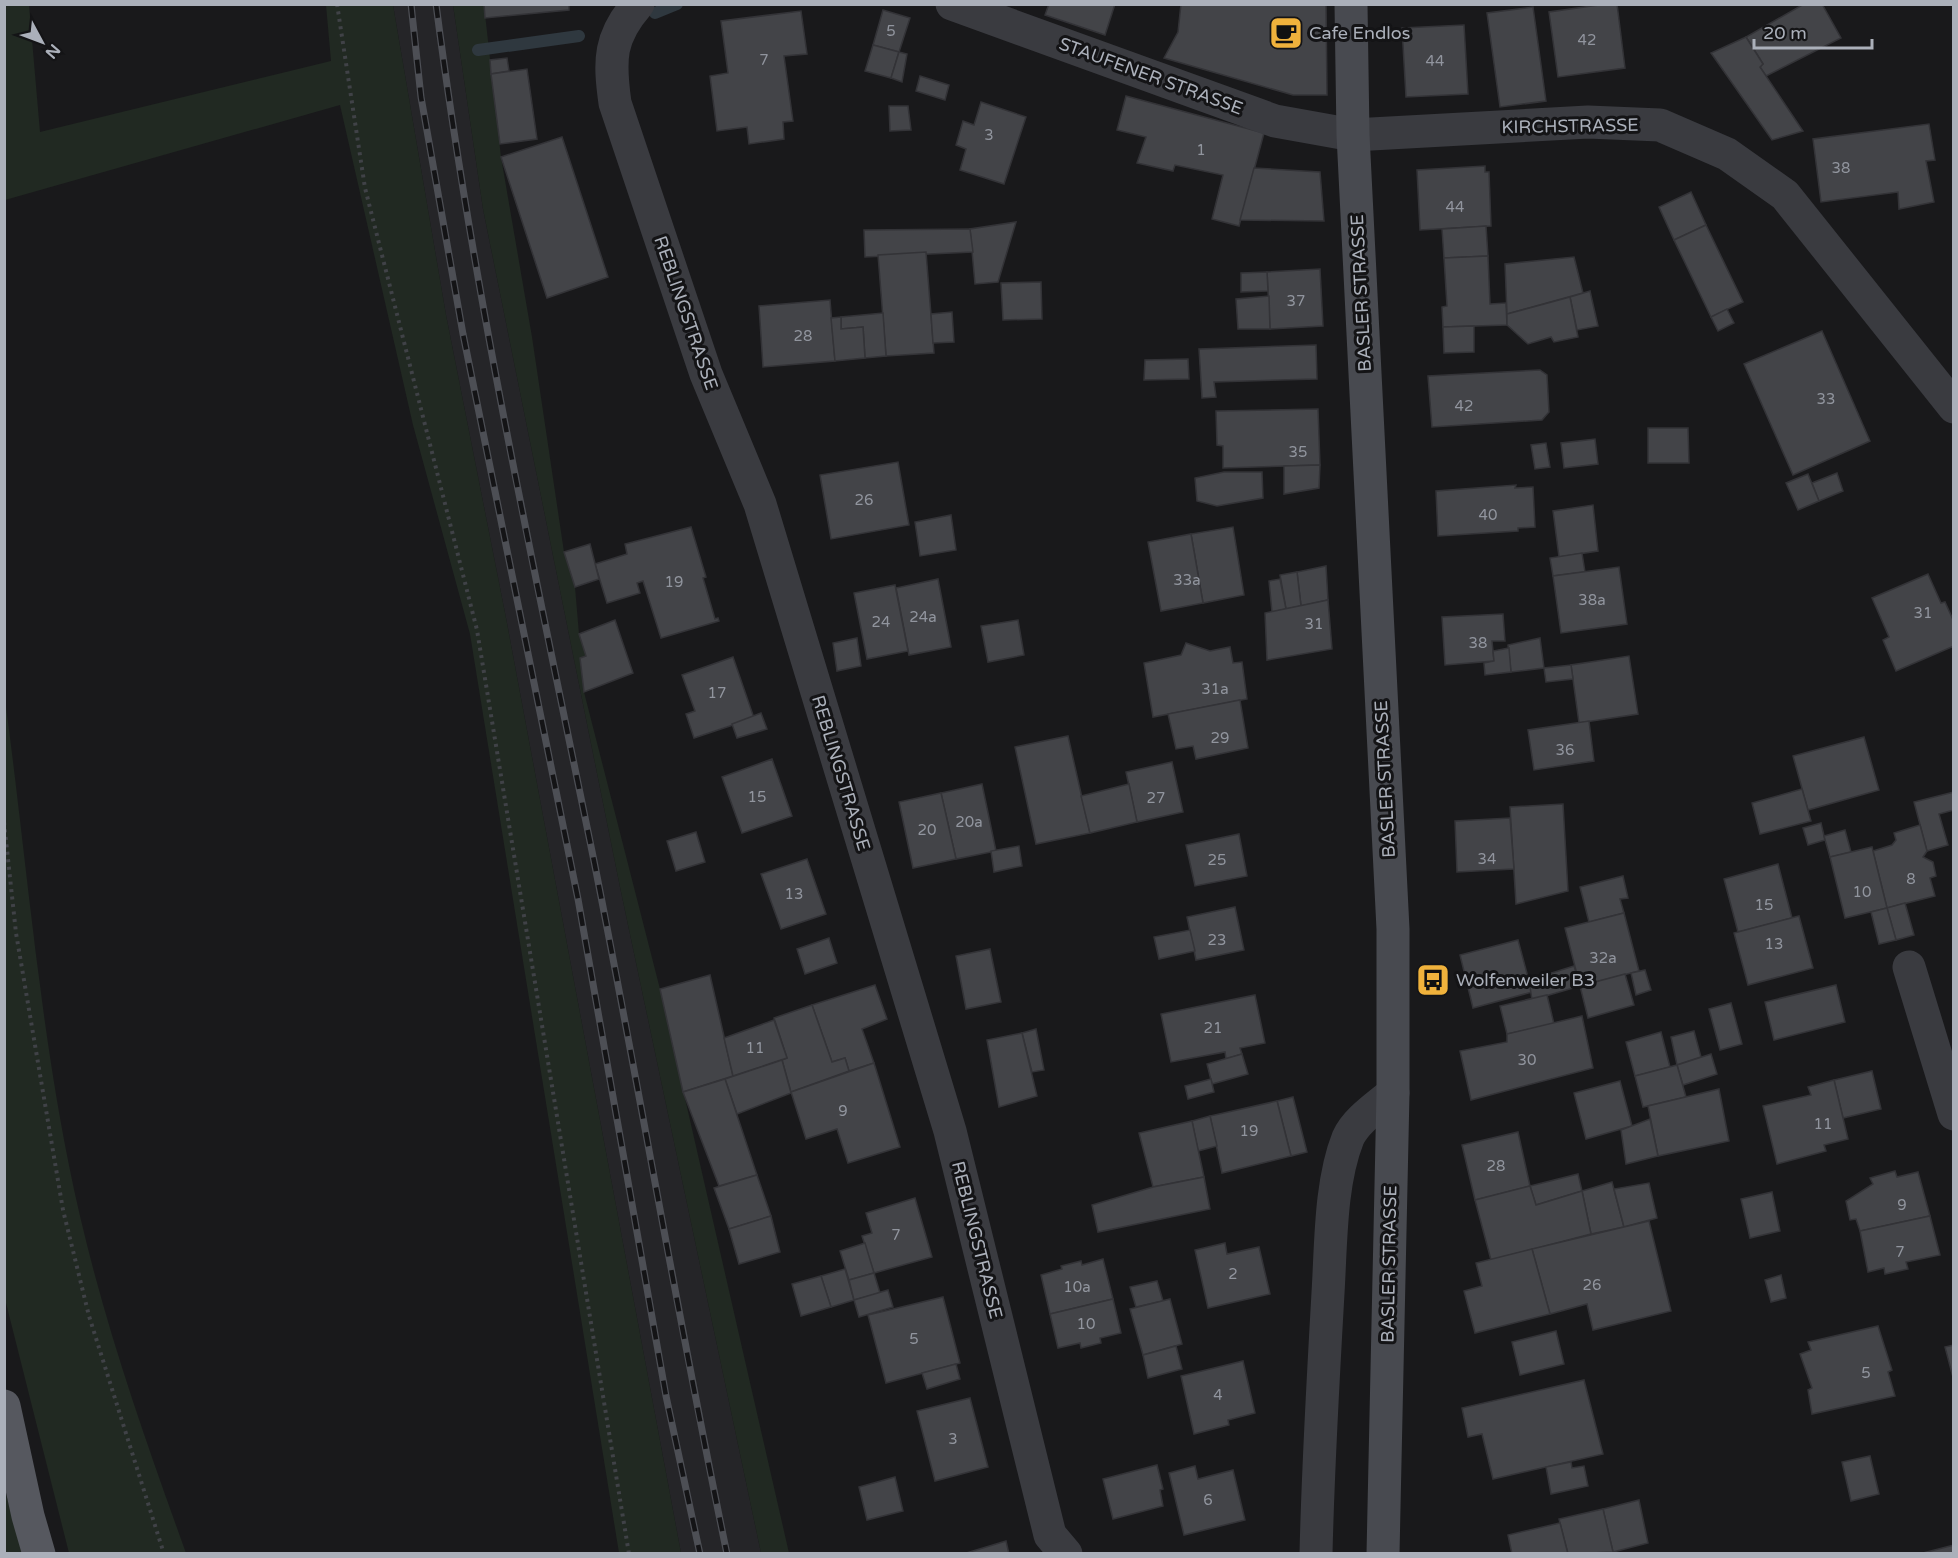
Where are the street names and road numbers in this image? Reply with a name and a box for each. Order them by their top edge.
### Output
street label: STAUFENER STRASSE [1056,32,1246,120]
street label: KIRCHSTRASSE [1501,114,1639,138]
street label: BASLER STRASSE [1346,214,1376,372]
street label: REBLINGSTRASSE [649,233,723,393]
street label: REBLINGSTRASSE [807,692,875,854]
street label: BASLER STRASSE [1370,700,1400,858]
street label: REBLINGSTRASSE [947,1159,1007,1321]
street label: BASLER STRASSE [1377,1185,1401,1343]

